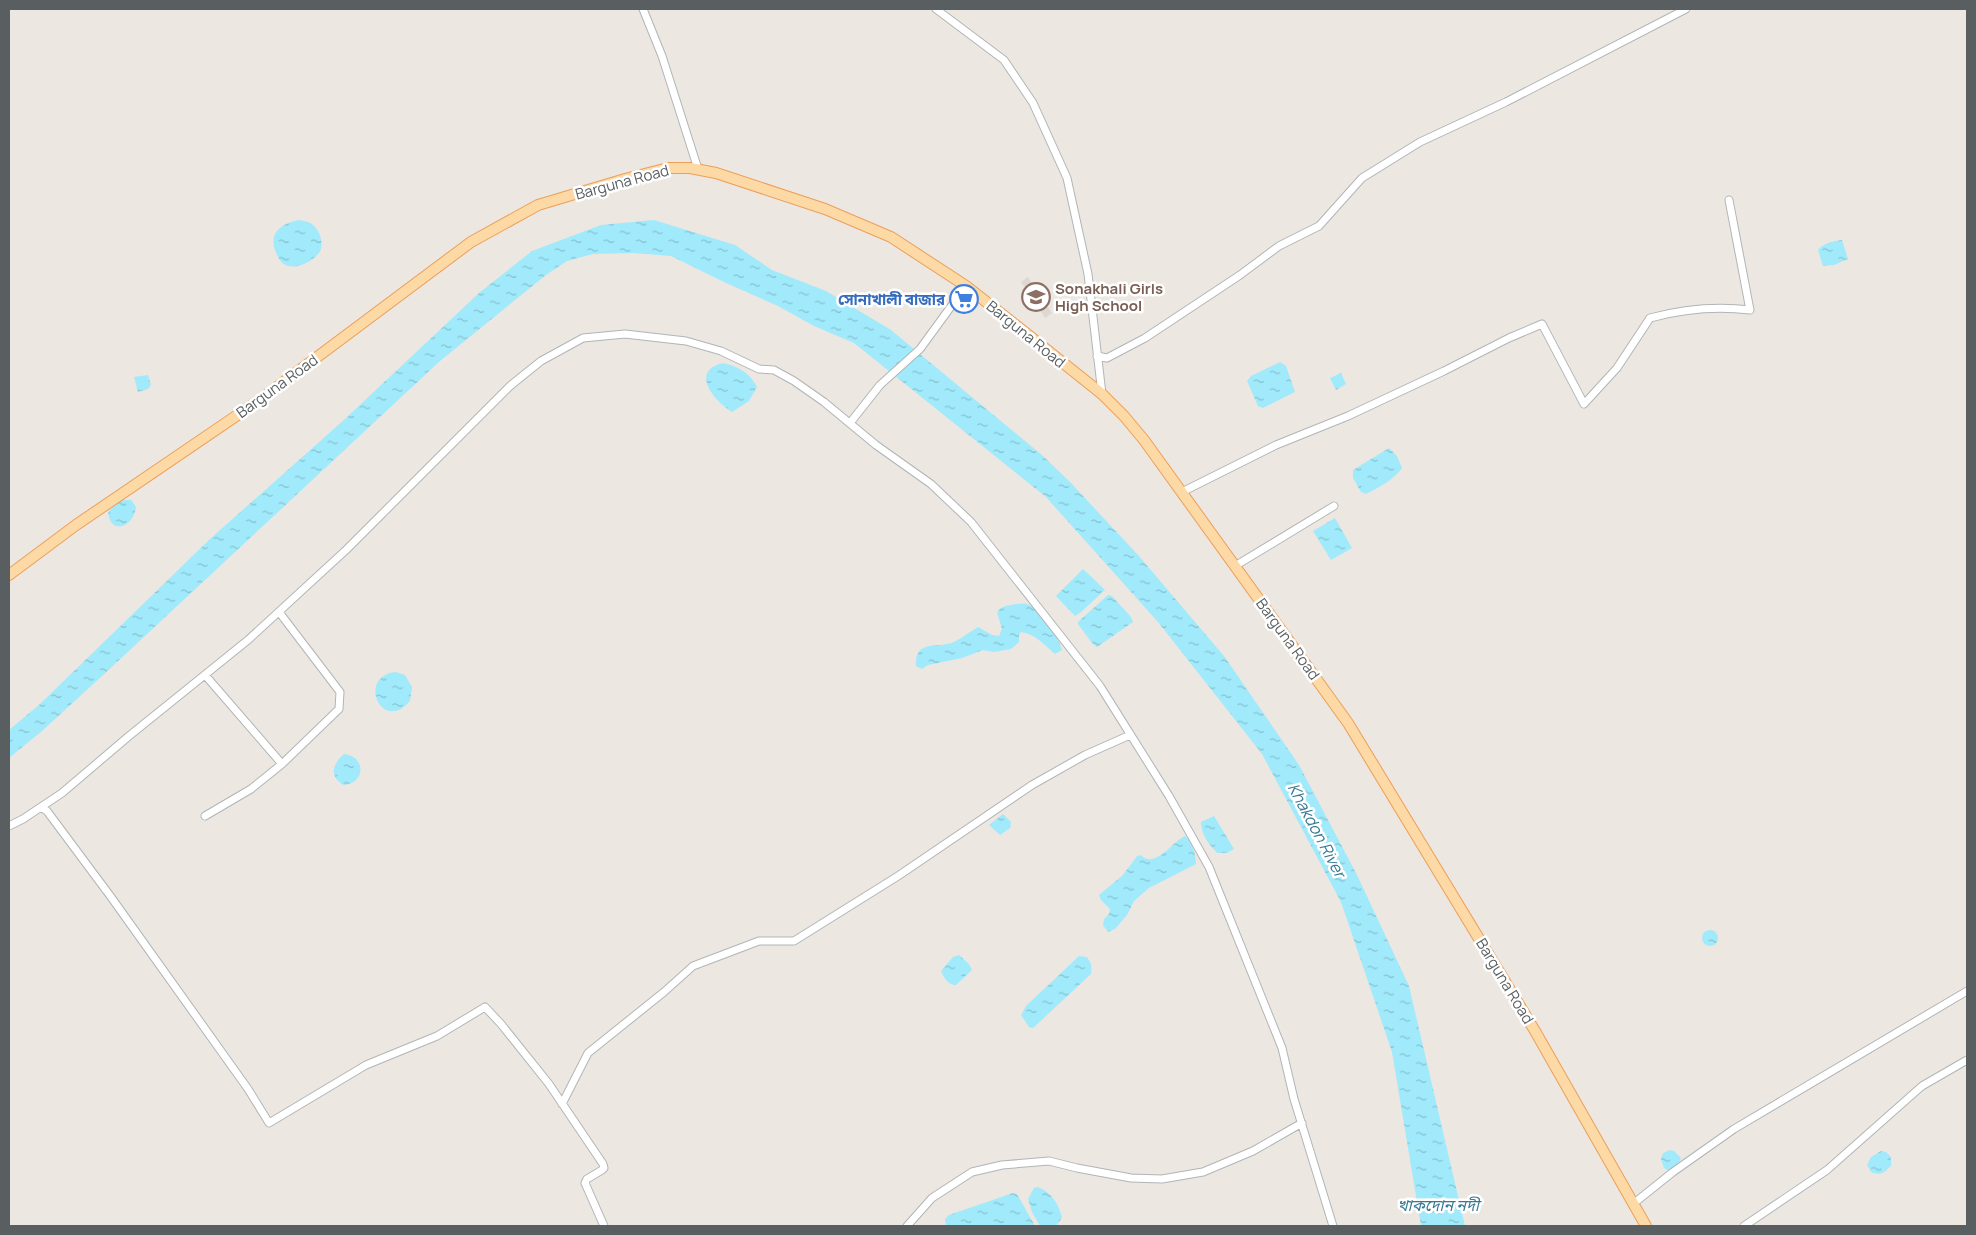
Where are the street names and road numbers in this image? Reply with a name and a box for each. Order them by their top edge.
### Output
street label: Barguna Road [573,159,671,205]
street label: Barguna Road [982,296,1070,372]
street label: Barguna Road [232,349,322,423]
street label: Barguna Road [1251,594,1325,684]
street label: Barguna Road [1471,934,1539,1028]

